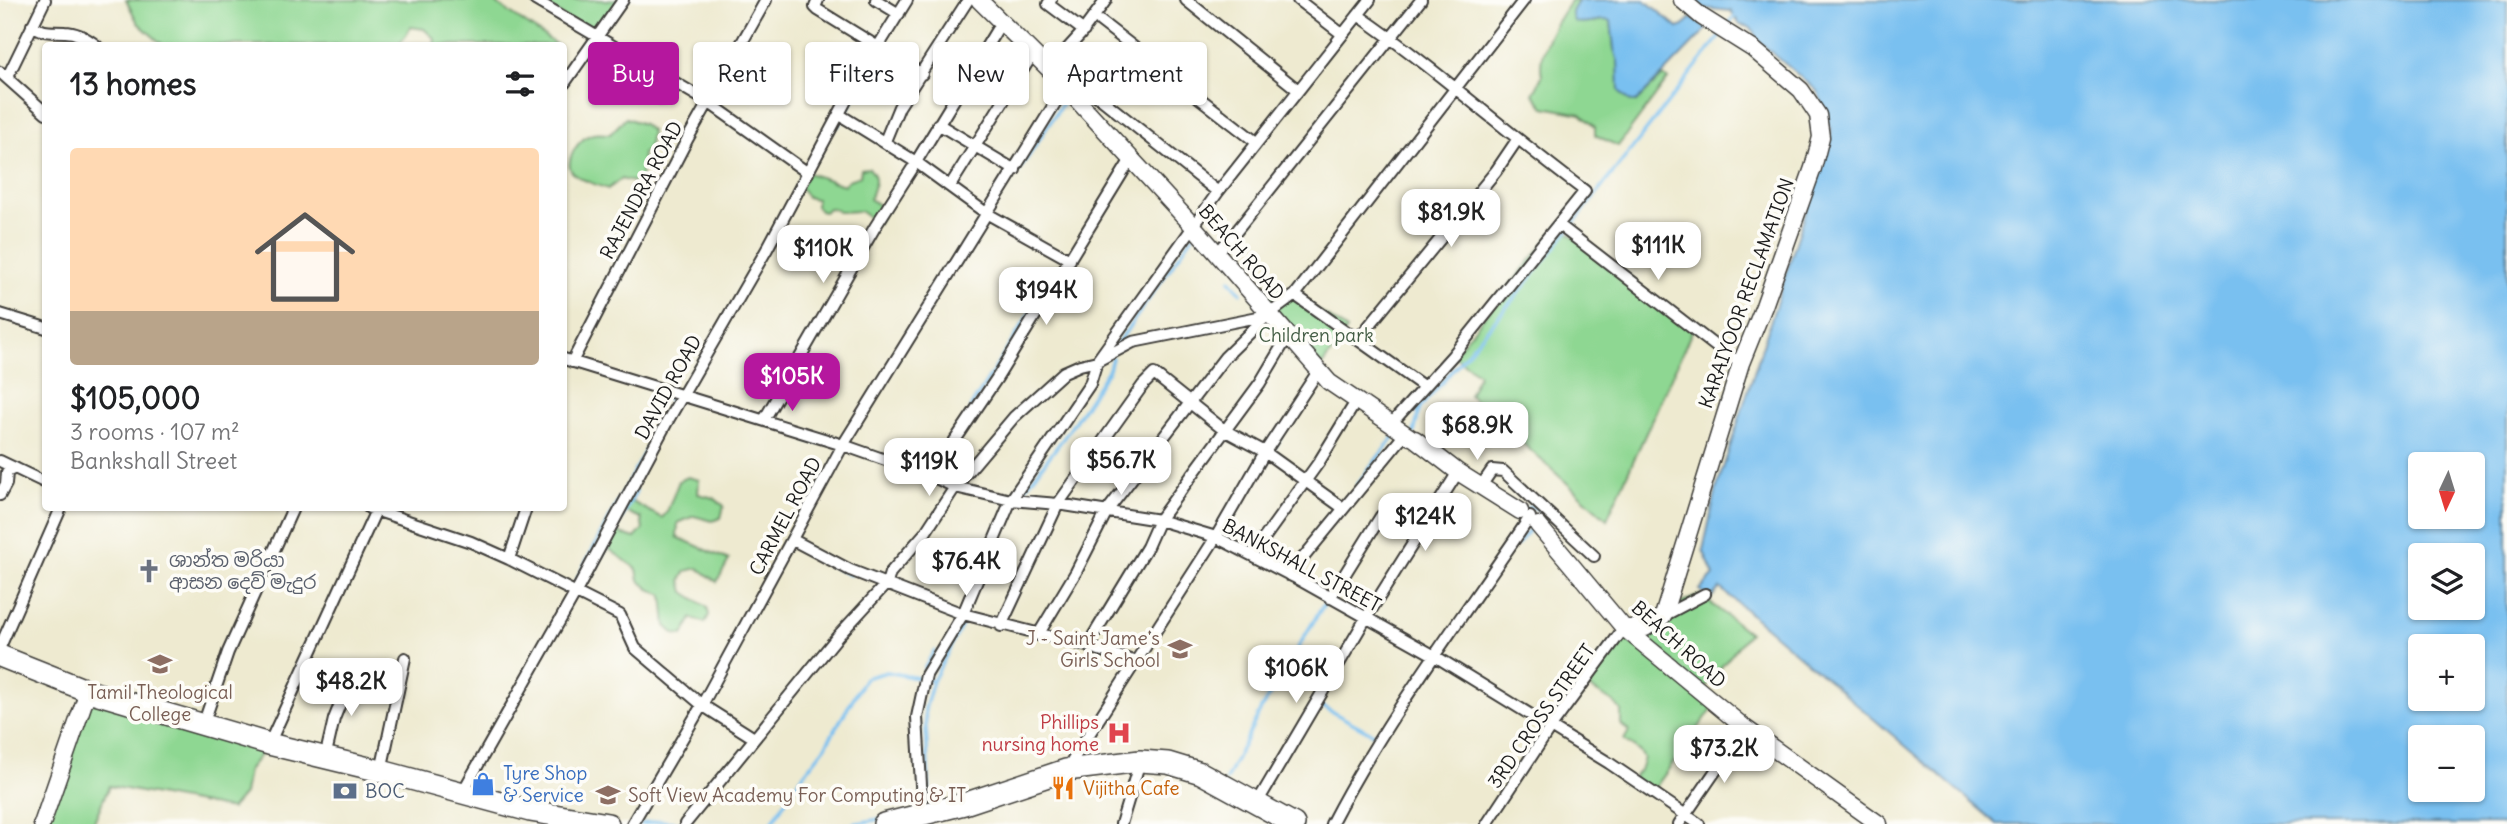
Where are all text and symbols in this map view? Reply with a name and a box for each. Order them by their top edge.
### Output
chip: Buy [588,42,679,105]
chip: Rent [693,42,791,105]
chip: Filters [805,42,919,105]
chip: New [933,42,1029,105]
chip: Apartment [1043,42,1207,105]
text: 13 homes [70,65,196,103]
icon: filters [501,65,539,103]
street label: RAJENDRA ROAD [595,117,687,263]
street label: KARAIYOOR RECLAMATION [1693,175,1799,411]
pin: $81.9K [1394,190,1508,249]
icon: home [242,194,368,320]
text: $81.9K [1417,197,1485,226]
street label: BEACH ROAD [1194,199,1290,305]
pin: $111K [1609,222,1707,282]
pin: $110K [774,226,872,285]
text: $111K [1631,230,1685,259]
text: $110K [793,233,853,262]
pin: $194K [997,268,1095,327]
text: $194K [1015,275,1077,304]
park label: Children park [1258,323,1374,347]
street label: DAVID ROAD [629,331,707,443]
pin: $105K [743,354,841,413]
text: $105K [760,361,824,390]
text: $105,000 [70,379,201,417]
pin: $68.9K [1420,402,1534,462]
text: $68.9K [1441,410,1513,439]
text: 3 rooms · 107 m² [70,417,240,446]
pin: $119K [880,438,978,498]
pin: $56.7K [1064,438,1178,497]
text: $56.7K [1086,445,1156,474]
text: Bankshall Street [70,446,237,475]
text: $119K [900,446,958,475]
north arrow [2408,452,2485,528]
map controls [2408,452,2485,802]
street label: CARMEL ROAD [744,453,826,579]
pin: $124K [1376,494,1474,553]
text: $124K [1394,501,1456,530]
street label: BANKSHALL STREET [1219,513,1385,617]
pin: $76.4K [909,538,1023,598]
button: layers [2408,543,2485,620]
text: $76.4K [932,546,1000,575]
place label: ශාන්ත මරියා ආසන දෙව් මැදුර [169,548,316,594]
church icon: ශාන්ත මරියා ආසන දෙව් මැදුර [135,557,163,585]
street label: BEACH ROAD [1627,595,1731,693]
place label: J - Saint Jame's Girls School [1026,626,1160,672]
button: + [2408,634,2485,711]
school or university icon: J - Saint Jame's Girls School [1166,635,1194,663]
street label: 3RD CROSS STREET [1482,639,1600,793]
pin: $106K [1247,646,1345,705]
school or university icon: Tamil Theological College [146,650,174,678]
text: $106K [1264,653,1328,682]
pin: $48.2K [294,658,408,718]
text: $48.2K [316,666,386,695]
place label: Tamil Theological College [87,680,233,726]
place label: Phillips nursing home [982,710,1099,756]
hospital icon: Phillips nursing home [1105,719,1133,747]
button: − [2408,725,2485,802]
pin: $73.2K [1667,726,1781,785]
text: $73.2K [1690,733,1758,762]
place label: Tyre Shop & Service [503,761,587,807]
shop icon: Tyre Shop & Service [469,770,497,798]
restaurant icon: Vijitha Cafe [1049,774,1077,802]
place label: Vijitha Cafe [1083,776,1180,800]
bank icon: BOC [331,777,359,805]
place label: BOC [365,779,405,803]
school or university icon: Soft View Academy For Computing & IT [594,781,622,809]
place label: Soft View Academy For Computing & IT [628,783,966,807]

